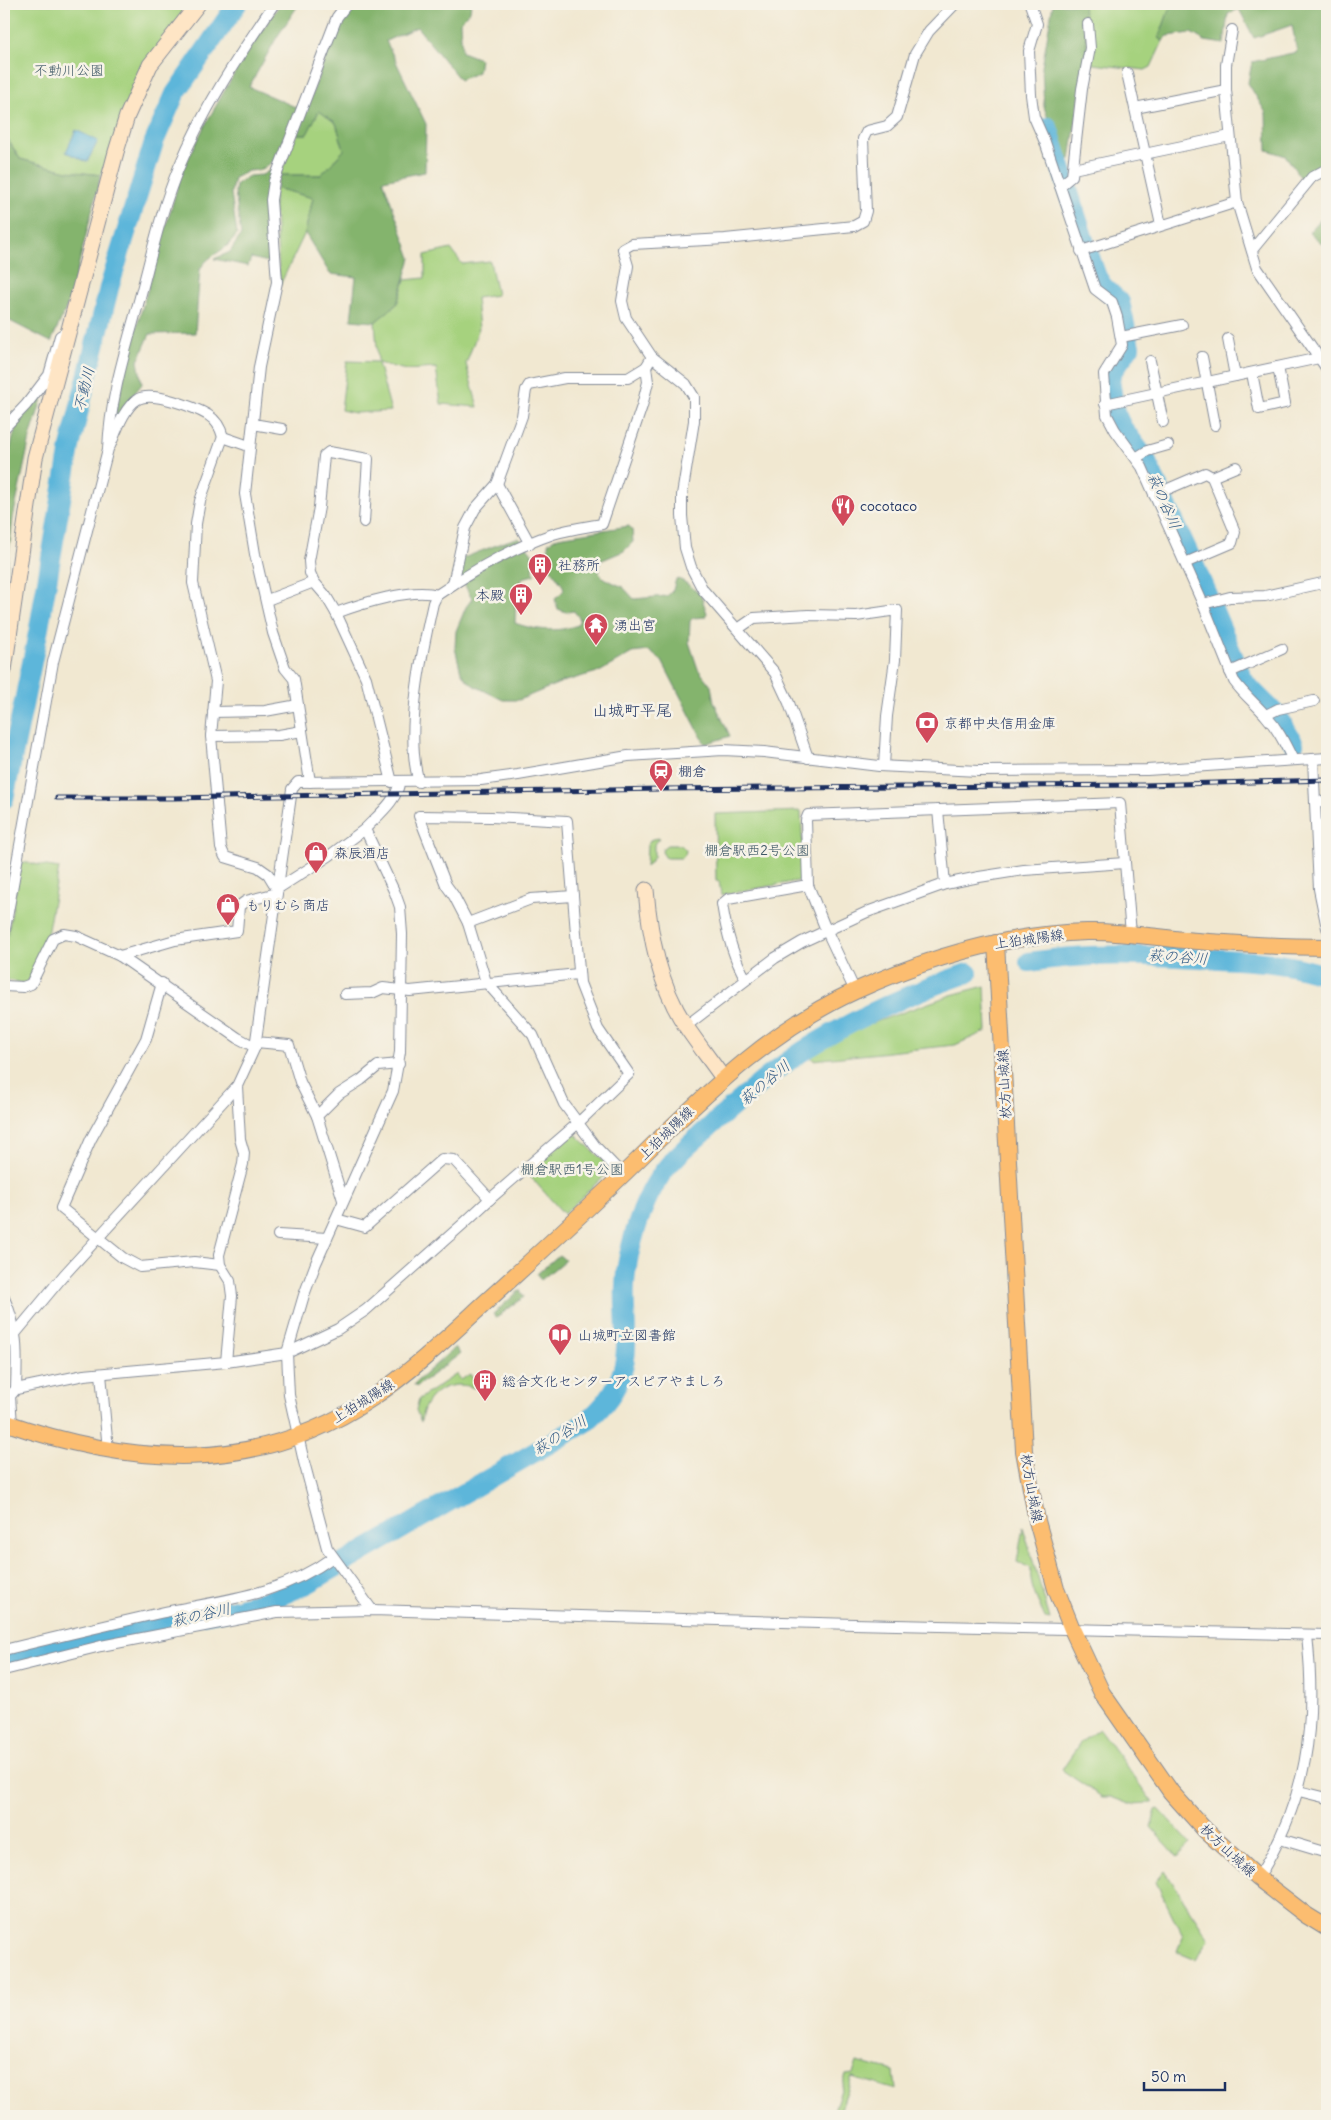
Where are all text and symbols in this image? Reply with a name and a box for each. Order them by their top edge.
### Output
park label: 不動川公園 [34,61,104,79]
water label: 不動川 [69,365,98,413]
water label: 萩の谷川 [1144,470,1185,532]
restaurant icon: cocotaco [830,493,856,527]
place label: cocotaco [860,497,917,515]
building icon: 社務所 [527,552,553,586]
place label: 社務所 [558,556,600,574]
building icon: 本殿 [508,582,534,616]
place label: 本殿 [476,586,504,604]
temple icon: 湧出宮 [583,612,609,646]
place label: 湧出宮 [614,616,656,634]
district label: 山城町平尾 [592,700,672,720]
bank icon: 京都中央信用金庫 [914,710,940,744]
place label: 京都中央信用金庫 [944,714,1056,732]
station icon: 棚倉 [648,758,674,792]
place label: 棚倉 [678,762,706,780]
shop icon: 森辰酒店 [303,840,329,874]
park label: 棚倉駅西2号公園 [704,841,810,859]
place label: 森辰酒店 [334,844,390,862]
shop icon: もりむら商店 [215,892,241,926]
place label: もりむら商店 [246,896,330,914]
street label: 上狛城陽線 [993,925,1065,953]
water label: 萩の谷川 [1147,945,1209,968]
street label: 枚方山城線 [993,1049,1015,1119]
water label: 萩の谷川 [736,1056,794,1109]
street label: 上狛城陽線 [635,1102,697,1164]
park label: 棚倉駅西1号公園 [520,1160,624,1178]
library icon: 山城町立図書館 [547,1322,573,1356]
place label: 山城町立図書館 [578,1326,676,1344]
building icon: 総合文化センターアスピアやましろ [472,1368,498,1402]
place label: 総合文化センターアスピアやましろ [502,1372,725,1390]
street label: 上狛城陽線 [329,1375,397,1427]
water label: 萩の谷川 [529,1411,590,1459]
street label: 枚方山城線 [1017,1452,1047,1524]
water label: 萩の谷川 [170,1599,232,1631]
street label: 枚方山城線 [1196,1820,1260,1880]
scale bar [1144,2060,1225,2092]
text: 50 m [1151,2067,1186,2086]

